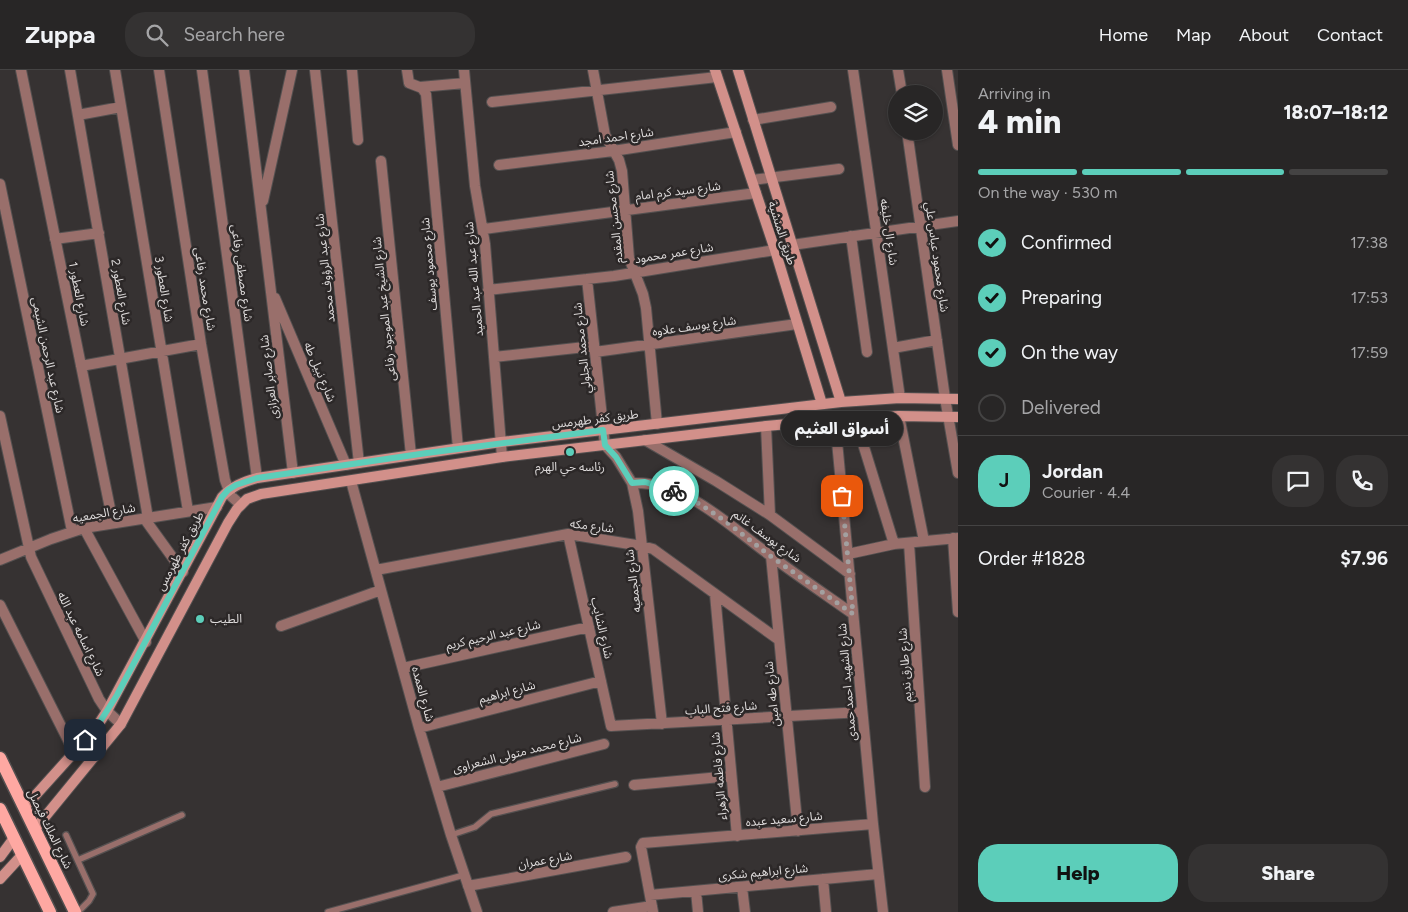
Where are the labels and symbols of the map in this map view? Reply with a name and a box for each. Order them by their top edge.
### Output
street label: شارع احمد امجد [578,125,655,151]
street label: شارع محسن المقدم [602,170,628,264]
street label: شارع سيد كرم امام [634,179,722,205]
street label: شارع ال خليفه [875,198,901,267]
street label: طريق المنشية [764,199,799,267]
street label: شارع محمود عباس علي [920,201,952,313]
street label: شارع عبد الرؤوف محمد [312,213,340,323]
street label: شارع محمود يوسف [418,217,442,311]
street label: شارع عبد الله عبد الحميد [462,221,488,337]
street label: شارع مصطفى رفاعى [226,223,256,323]
street label: شارع الشيخ عبد الموجود رفاعى [369,236,401,382]
street label: شارع عمر محمود [634,240,715,268]
street label: شارع محمد رفاعى [190,246,219,332]
street label: شارع العطور 3 [150,255,176,323]
street label: شارع العطور 2 [106,258,134,326]
street label: شارع العطور 1 [64,261,92,328]
street label: شارع عبد الرحمن الشيمى [27,296,67,415]
street label: شارع محمد الجلولي [570,302,597,394]
street label: شارع يوسف علاوه [651,313,737,341]
street label: شارع صابر العزازى [257,334,283,420]
street label: شارع نبيل طه [299,340,339,405]
street label: طريق كفر طهرمس [551,407,639,432]
callout: أسواق العثيم [781,411,903,446]
marker: رئاسه حي الهرم [564,446,576,458]
place label: رئاسه حي الهرم [535,460,605,477]
courier [649,466,699,516]
pin [821,475,863,517]
street label: شارع الجمعيه [72,501,137,527]
street label: شارع يوسف غانم [729,507,804,567]
street label: طريق كفر طهرمس [153,509,208,593]
street label: شارع مكه [569,516,615,538]
street label: شارع الجمعيه [622,548,646,613]
street label: شارع اسامه عبد الله [53,590,107,679]
street label: شارع الشايب [586,596,616,661]
place label: الطيب [210,612,242,626]
marker: الطيب [194,613,206,625]
street label: شارع عبد الرحيم كريم [444,617,542,655]
street label: شارع الشهيد احمد حمدى [835,622,861,741]
street label: شارع طارق نديم [895,627,917,703]
street label: شارع طه امين [762,660,784,727]
street label: شارع العمده [407,665,437,724]
street label: شارع ابراهيم [477,678,537,708]
street label: شارع فتح الباب [684,698,758,720]
pin [64,719,106,761]
street label: شارع محمد متولى الشعراوى [451,730,583,778]
street label: شارع فاطمه الزهراء [708,731,732,821]
street label: شارع الملك فيصل [23,787,75,872]
street label: شارع سعيد عبده [745,809,823,831]
street label: شارع عمران [517,848,574,874]
street label: شارع ابراهيم شكرى [717,861,809,885]

